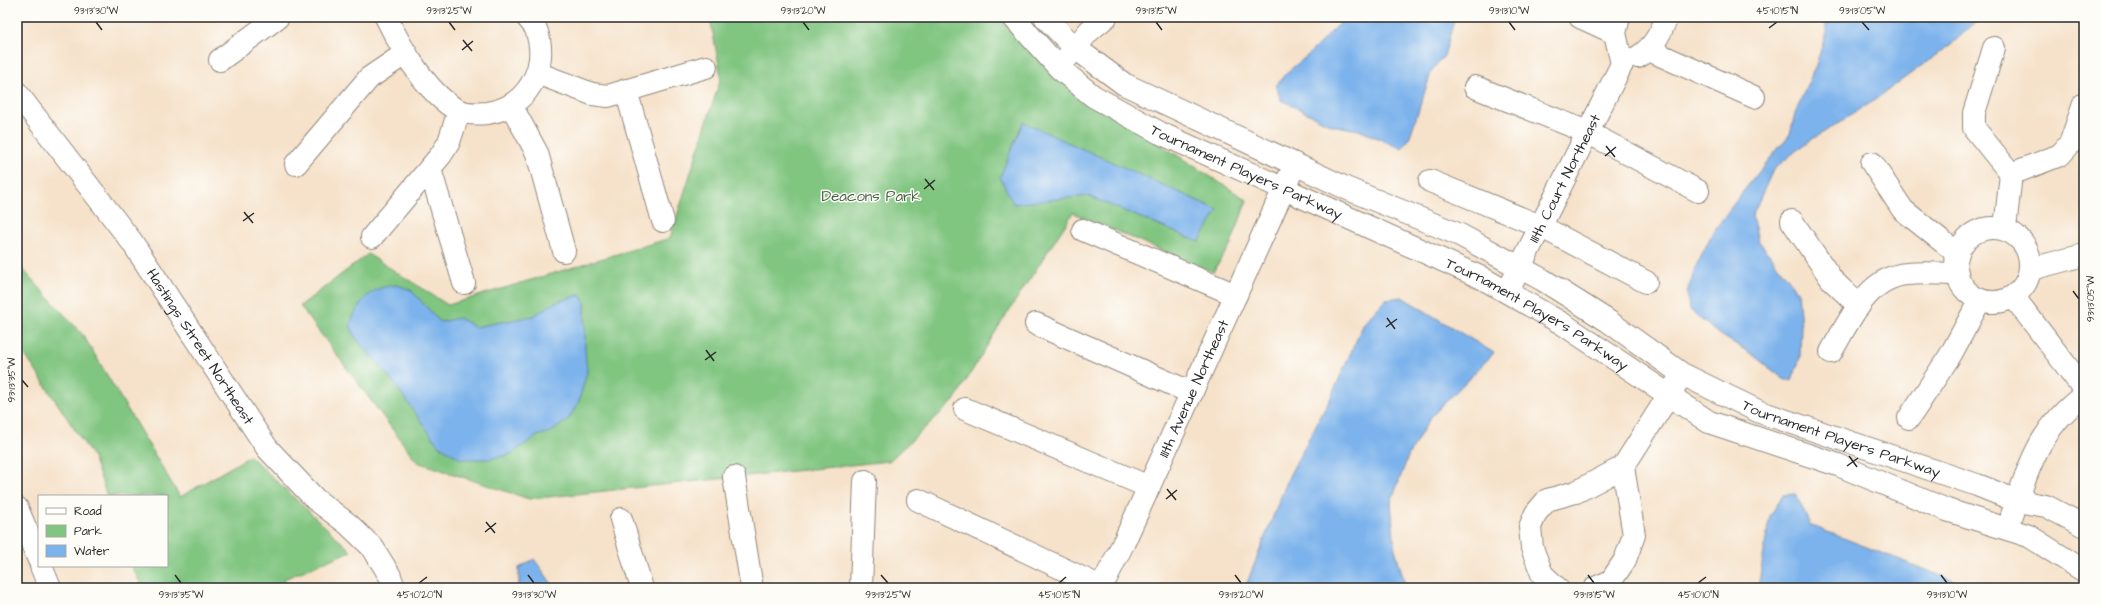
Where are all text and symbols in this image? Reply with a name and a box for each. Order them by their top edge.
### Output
text: 93°13'30"W [74,4,119,18]
text: 93°13'25"W [426,4,472,18]
text: 93°13'20"W [781,4,826,18]
text: 93°13'15"W [1135,4,1177,18]
text: 93°13'10"W [1489,4,1530,18]
text: 45°10'15"N [1756,4,1798,18]
text: 93°13'05"W [1839,4,1886,18]
street label: 111th Court Northeast [1524,111,1606,246]
street label: Tournament Players Parkway [1146,120,1346,226]
park label: Deacons Park [821,186,921,207]
street label: Tournament Players Parkway [1442,253,1632,377]
street label: Hastings Street Northeast [141,264,259,429]
text: 93°13'05"W [2084,275,2098,322]
street label: 111th Avenue Northeast [1154,316,1234,461]
text: 93°13'35"W [5,357,19,402]
street label: Tournament Players Parkway [1738,395,1943,484]
legend [38,495,168,567]
text: Road [74,503,102,520]
text: Park [74,523,102,540]
text: Water [74,543,110,560]
text: 93°13'35"W [159,588,204,602]
text: 45°10'20"N [396,588,442,602]
text: 93°13'30"W [512,588,557,602]
text: 93°13'25"W [865,588,911,602]
text: 45°10'15"N [1038,588,1080,602]
text: 93°13'20"W [1219,588,1264,602]
text: 93°13'15"W [1573,588,1615,602]
text: 45°10'10"N [1677,588,1719,602]
text: 93°13'10"W [1927,588,1968,602]

